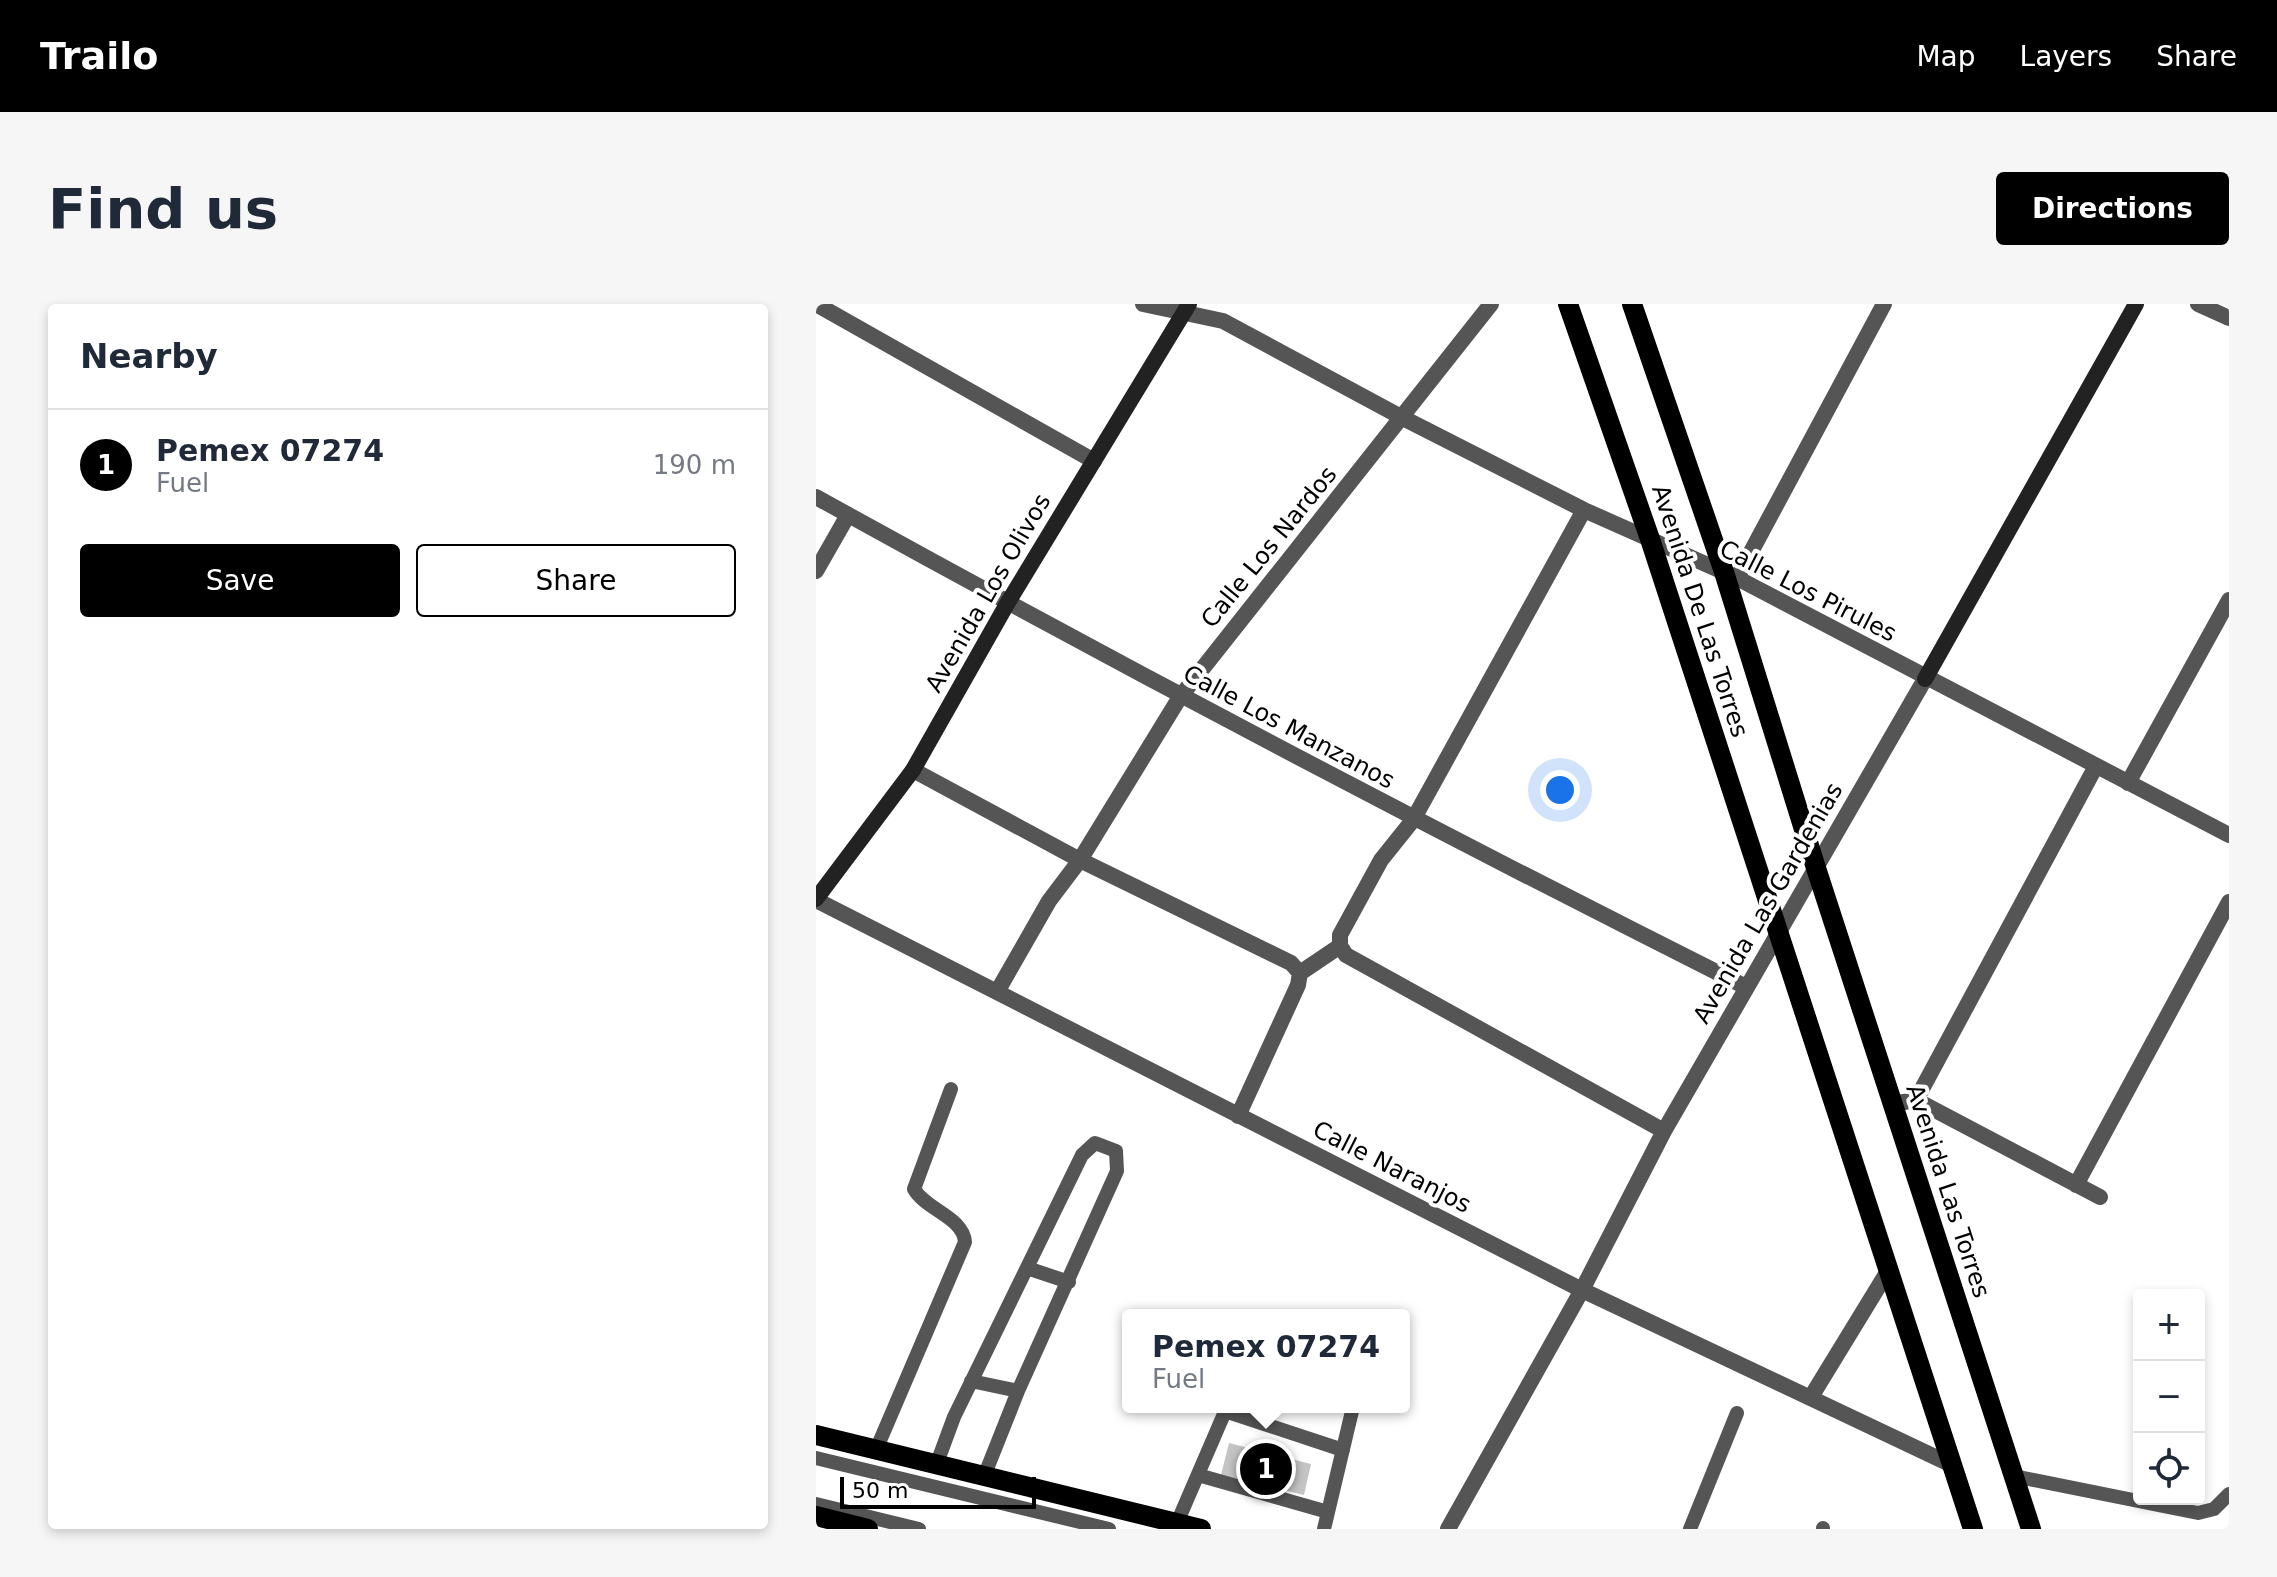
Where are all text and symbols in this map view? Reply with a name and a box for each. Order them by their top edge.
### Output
text: Trailo [40,34,158,78]
text: Map [1916,40,1976,73]
text: Layers [2020,40,2112,73]
text: Share [2156,40,2237,73]
button: Directions [1996,172,2229,245]
text: Find us [48,176,278,241]
text: Nearby [80,336,218,376]
text: Pemex 07274 [156,433,384,468]
text: 1 [97,450,115,480]
text: 190 m [653,450,736,480]
street label: Calle Los Nardos [1195,461,1343,633]
text: Fuel [156,468,209,498]
street label: Avenida De Las Torres [1646,481,1754,741]
street label: Avenida Los Olivos [920,489,1056,697]
street label: Calle Los Pirules [1715,534,1901,648]
button: Save [80,544,400,617]
button: Share [416,544,736,617]
street label: Calle Los Manzanos [1179,659,1399,795]
your location [1540,770,1580,810]
street label: Avenida Las Gardenias [1688,778,1848,1028]
street label: Avenida Las Torres [1900,1081,1996,1301]
street label: Calle Naranjos [1308,1115,1476,1219]
map controls [2133,1289,2205,1505]
button: + [2133,1289,2205,1361]
popup [1122,1309,1410,1413]
text: Pemex 07274 [1152,1329,1380,1364]
button: − [2133,1361,2205,1433]
text: Fuel [1152,1364,1205,1394]
button: locate [2133,1433,2205,1505]
pin: 1 [1240,1439,1292,1499]
scale bar [840,1473,1036,1509]
text: 50 m [852,1478,908,1503]

